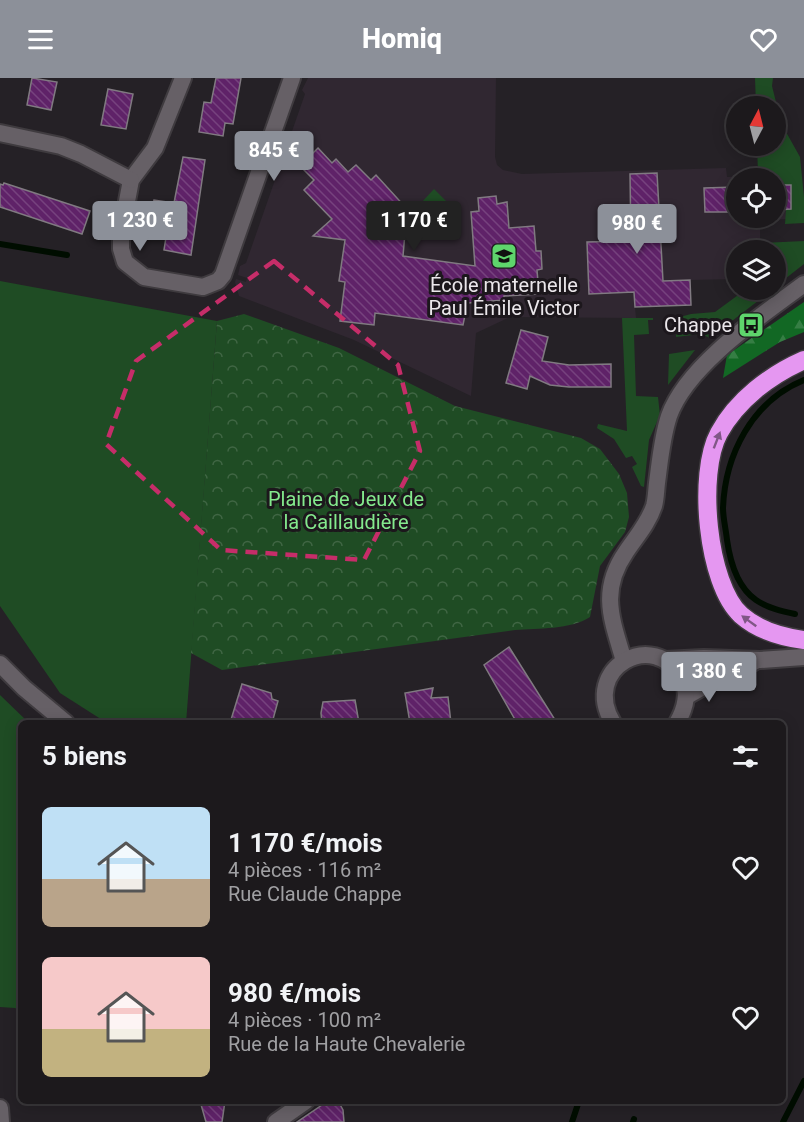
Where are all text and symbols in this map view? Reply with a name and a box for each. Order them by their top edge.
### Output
icon: menu [24,23,57,56]
text: Homiq [362,23,442,55]
icon: heart [747,23,780,56]
north arrow [726,96,786,156]
map controls [726,96,786,300]
pin: 845 € [232,131,316,182]
text: 845 € [249,138,299,162]
button: locate [726,168,786,228]
pin: 1 230 € [85,201,195,252]
pin: 1 170 € [359,201,469,252]
pin: 980 € [595,204,679,255]
text: 1 230 € [106,208,174,232]
text: 1 170 € [380,208,448,232]
text: 980 € [612,211,662,235]
button: layers [726,240,786,300]
school or university icon: École maternelle Paul Émile Victor [489,241,519,271]
place label: École maternelle Paul Émile Victor [428,273,580,320]
bus stop icon: Chappe [736,310,766,340]
place label: Chappe [664,313,732,337]
one-way arrow [712,430,722,448]
park label: Plaine de Jeux de la Caillaudière [268,487,424,534]
one-way arrow [742,615,758,627]
pin: 1 380 € [654,652,764,703]
text: 1 380 € [675,659,743,683]
icon: filters [729,740,762,773]
text: 5 biens [42,741,127,771]
text: 1 170 €/mois [228,828,383,858]
icon: home [90,831,162,903]
icon: heart [729,851,762,884]
text: 4 pièces · 116 m² [228,858,381,882]
text: Rue Claude Chappe [228,882,402,906]
text: 980 €/mois [228,978,361,1008]
icon: home [90,981,162,1053]
icon: heart [729,1001,762,1034]
text: 4 pièces · 100 m² [228,1008,381,1032]
text: Rue de la Haute Chevalerie [228,1032,465,1056]

